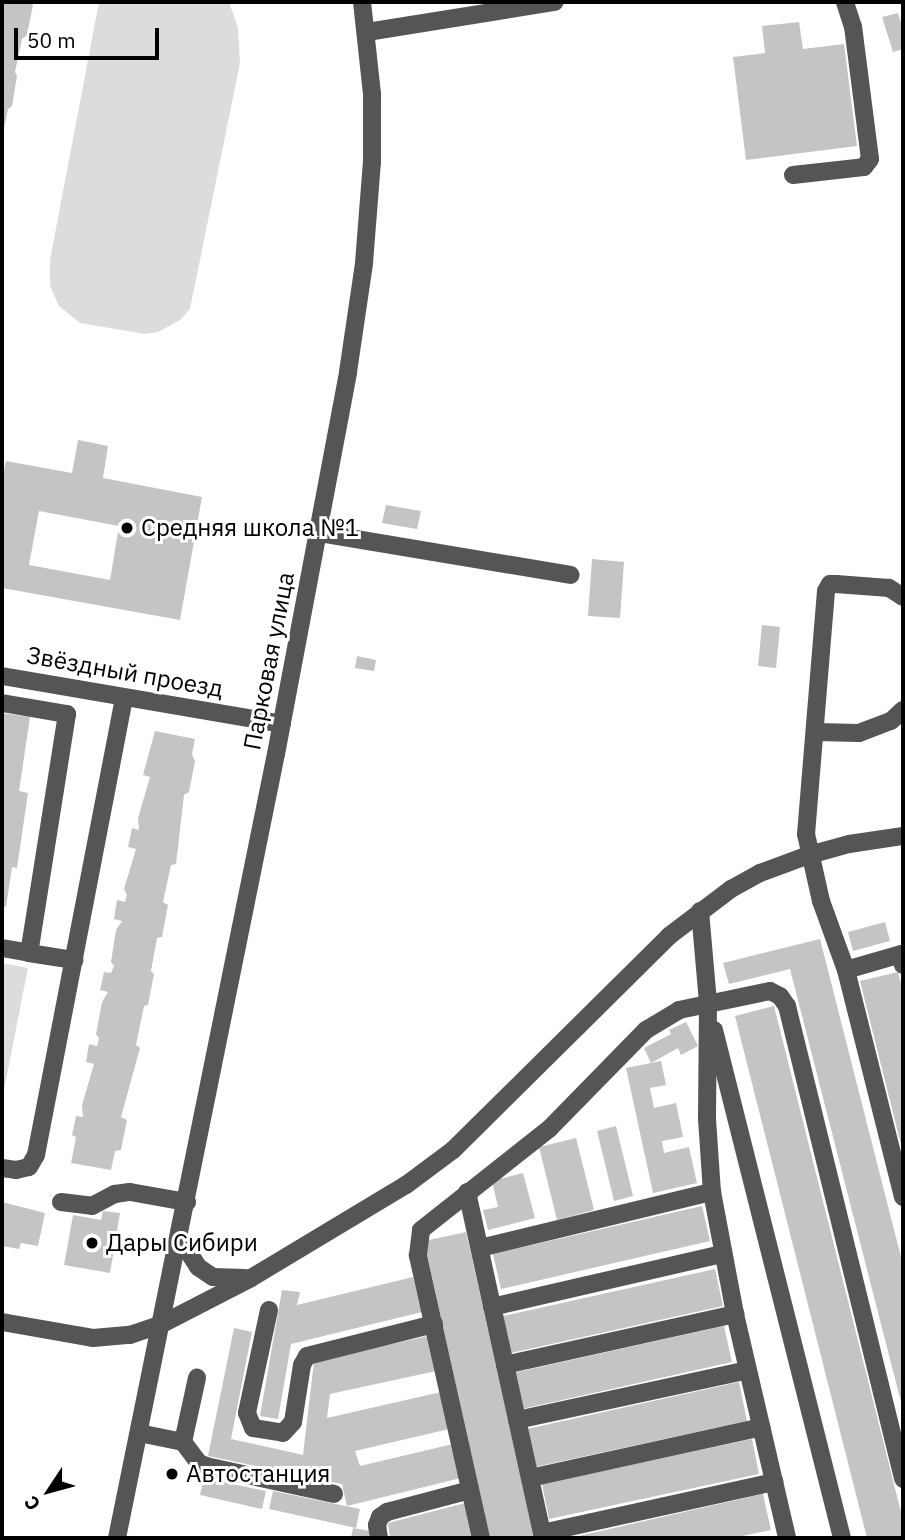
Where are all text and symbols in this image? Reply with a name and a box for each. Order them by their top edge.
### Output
scale bar [18,14,163,58]
text: 50 m [27,26,76,54]
place label: Средняя школа №1 [141,514,359,542]
marker: Средняя школа №1 [119,520,135,536]
street label: Парковая улица [238,570,300,752]
street label: Звёздный проезд [24,641,226,703]
place label: Дары Сибири [106,1229,258,1257]
marker: Дары Сибири [84,1235,100,1251]
north arrow [14,1456,84,1526]
place label: Автостанция [186,1460,330,1488]
marker: Автостанция [164,1466,180,1482]
text: С [19,1491,45,1515]

